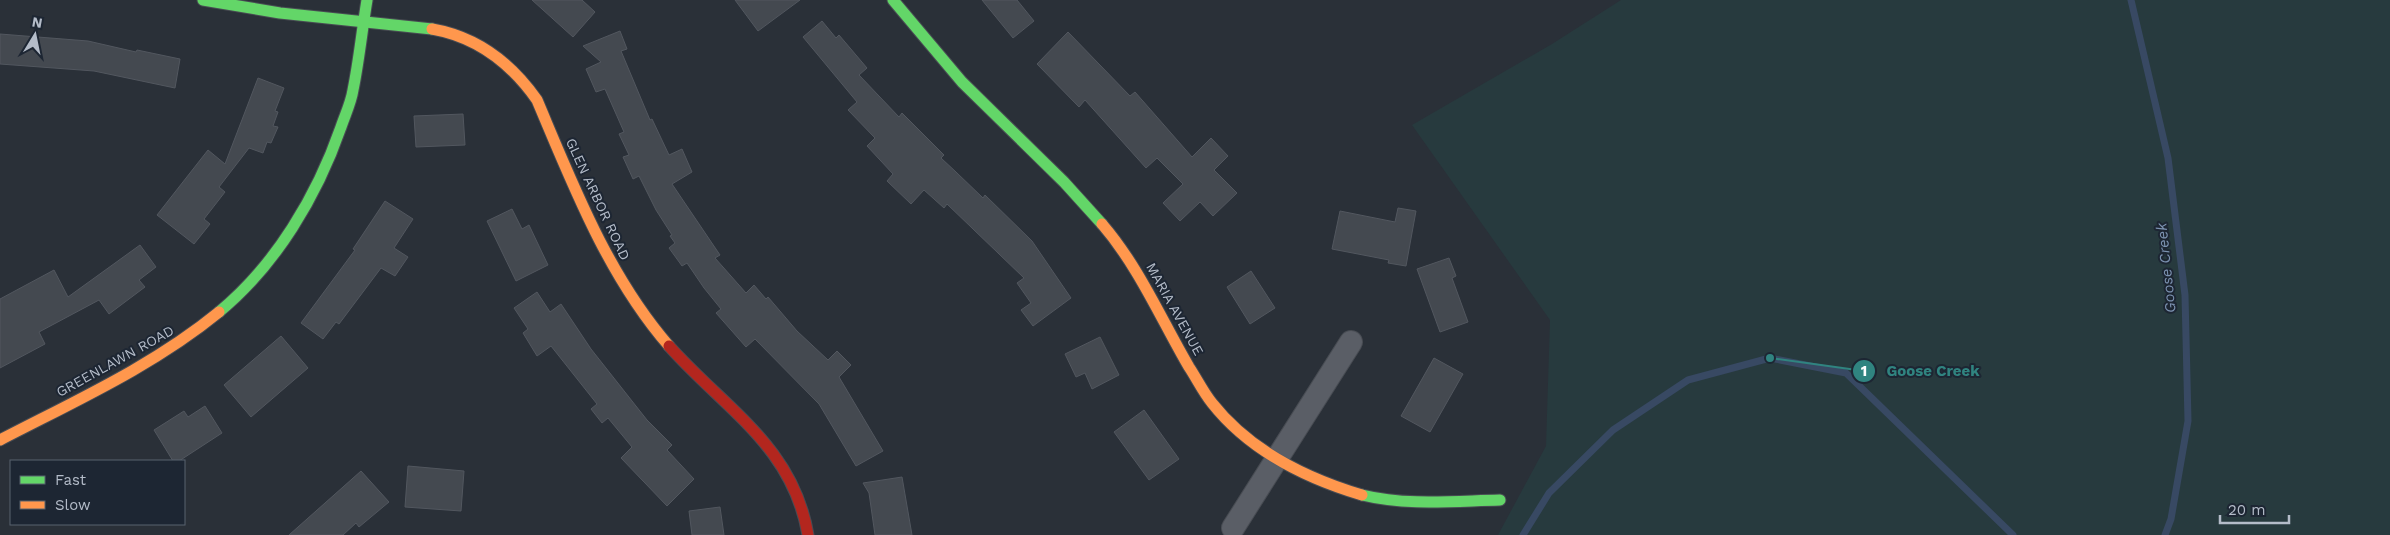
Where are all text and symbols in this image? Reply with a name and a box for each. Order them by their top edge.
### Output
north arrow [10,10,60,60]
text: N [31,13,44,31]
street label: GLEN ARBOR ROAD [563,135,633,263]
water label: Goose Creek [2152,221,2180,314]
street label: MARIA AVENUE [1143,260,1207,358]
street label: GREENLAWN ROAD [53,322,177,400]
callout: Goose Creek [1851,356,1989,386]
text: 1 [1861,362,1867,380]
text: Goose Creek [1886,362,1980,380]
legend [10,460,185,525]
text: Fast [55,471,87,489]
scale bar [2220,492,2289,524]
text: Slow [55,496,91,514]
text: 20 m [2228,501,2266,519]

